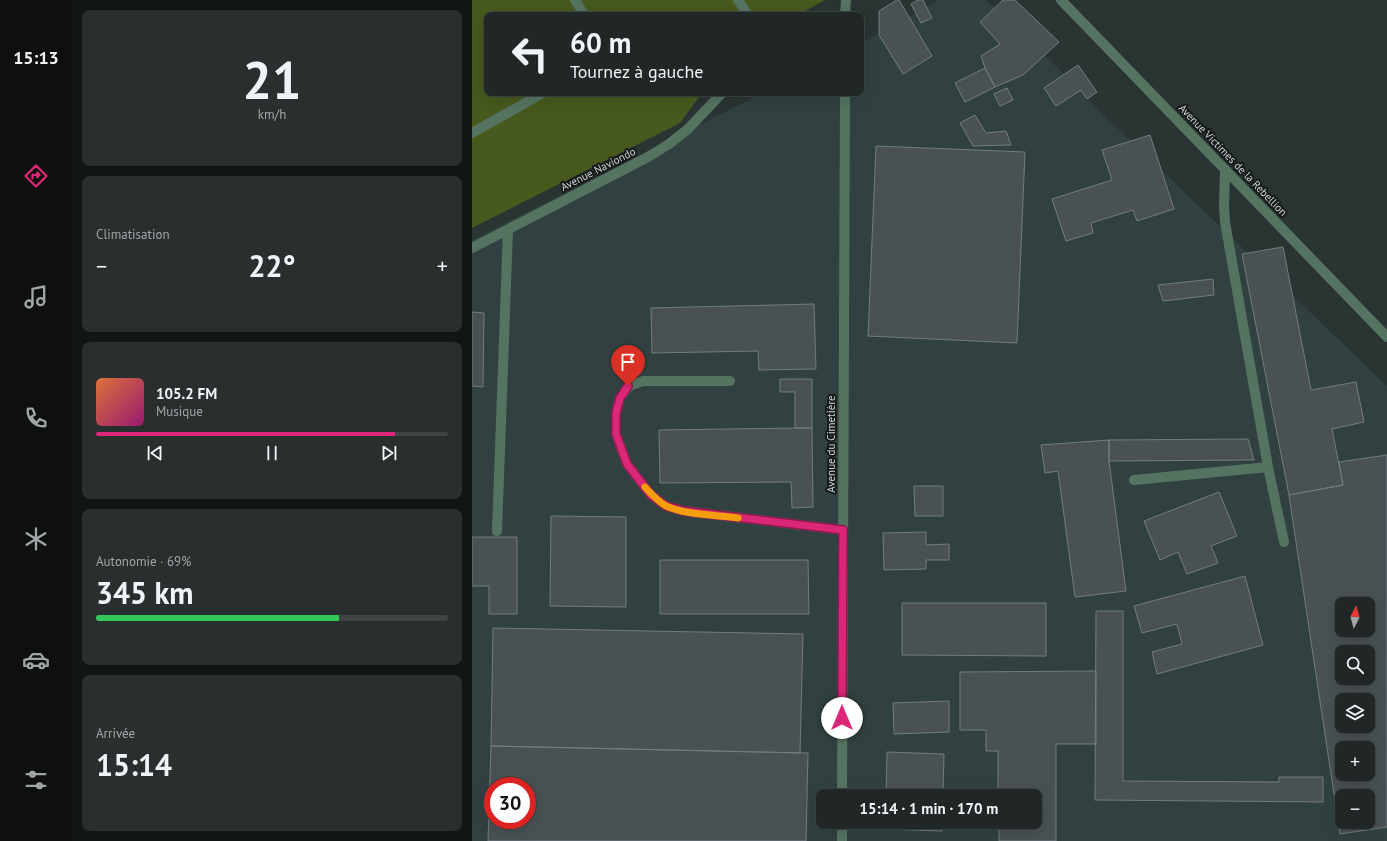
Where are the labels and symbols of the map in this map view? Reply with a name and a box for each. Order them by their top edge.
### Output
street label: Avenue Victimes de la Rebellion [1176,101,1290,219]
street label: Avenue Naviondo [558,144,638,194]
pin [611,345,645,386]
street label: Avenue du Cimetière [824,395,838,493]
north arrow [1335,597,1375,637]
position arrow [821,697,863,739]
speed limit sign: 30 [484,777,536,829]

